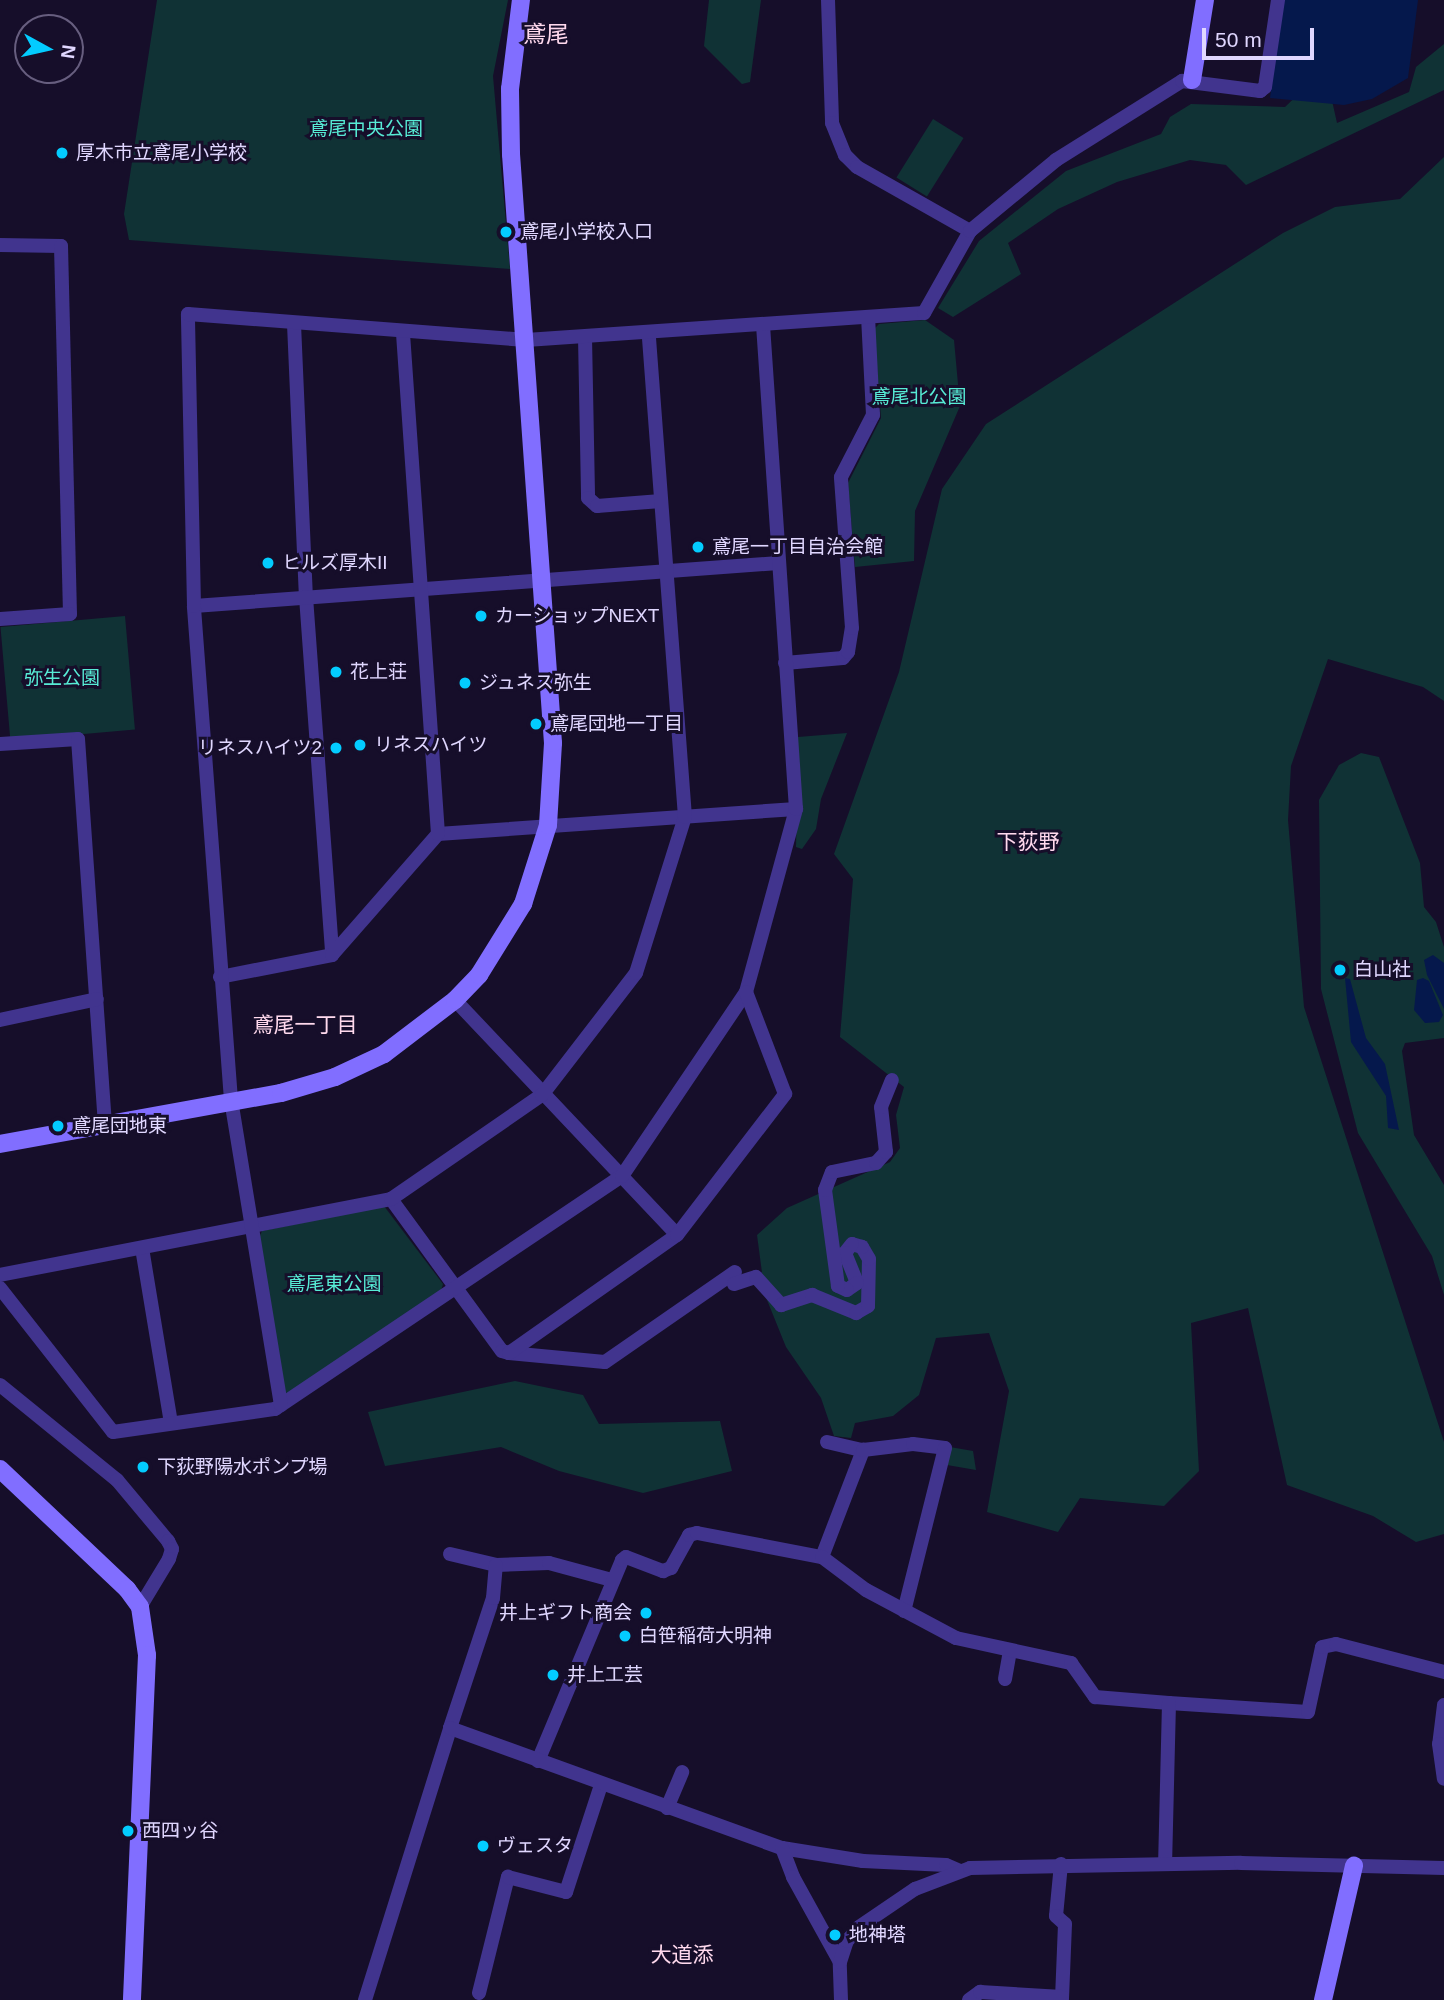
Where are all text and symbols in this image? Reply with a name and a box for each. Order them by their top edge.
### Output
north arrow [14,14,84,84]
scale bar [1206,14,1318,58]
district label: 鳶尾 [523,20,569,48]
text: 50 m [1215,28,1262,51]
text: N [57,43,80,60]
park label: 鳶尾中央公園 [309,118,423,140]
place label: 厚木市立鳶尾小学校 [76,142,247,164]
marker: 厚木市立鳶尾小学校 [54,145,70,161]
place label: 鳶尾小学校入口 [520,221,653,243]
marker: 鳶尾小学校入口 [498,224,514,240]
park label: 鳶尾北公園 [872,386,966,408]
place label: 鳶尾一丁目自治会館 [712,536,883,558]
marker: 鳶尾一丁目自治会館 [690,539,706,555]
place label: ヒルズ厚木II [282,552,388,574]
marker: ヒルズ厚木II [260,555,276,571]
place label: カーショップNEXT [495,605,660,627]
marker: カーショップNEXT [473,608,489,624]
place label: 花上荘 [350,661,407,683]
marker: 花上荘 [328,664,344,680]
park label: 弥生公園 [24,667,100,689]
place label: ジュネス弥生 [479,672,593,694]
marker: ジュネス弥生 [457,675,473,691]
place label: 鳶尾団地一丁目 [550,713,683,735]
marker: 鳶尾団地一丁目 [528,716,544,732]
place label: リネスハイツ [374,734,488,756]
place label: リネスハイツ2 [197,737,322,759]
marker: リネスハイツ [352,737,368,753]
marker: リネスハイツ2 [328,740,344,756]
district label: 下荻野 [997,829,1059,855]
place label: 白山社 [1354,959,1411,981]
marker: 白山社 [1332,962,1348,978]
district label: 鳶尾一丁目 [253,1012,357,1038]
place label: 鳶尾団地東 [72,1115,167,1137]
marker: 鳶尾団地東 [50,1118,66,1134]
park label: 鳶尾東公園 [287,1273,381,1295]
place label: 下荻野陽水ポンプ場 [157,1456,328,1478]
marker: 下荻野陽水ポンプ場 [135,1459,151,1475]
place label: 井上ギフト商会 [499,1602,632,1624]
marker: 井上ギフト商会 [638,1605,654,1621]
place label: 白笹稲荷大明神 [639,1625,772,1647]
marker: 白笹稲荷大明神 [617,1628,633,1644]
place label: 井上工芸 [567,1664,643,1686]
marker: 井上工芸 [545,1667,561,1683]
place label: 西四ッ谷 [142,1820,218,1842]
marker: 西四ッ谷 [120,1823,136,1839]
place label: ヴェスタ [497,1835,573,1857]
marker: ヴェスタ [475,1838,491,1854]
place label: 地神塔 [849,1924,906,1946]
marker: 地神塔 [827,1927,843,1943]
district label: 大道添 [651,1942,713,1968]

